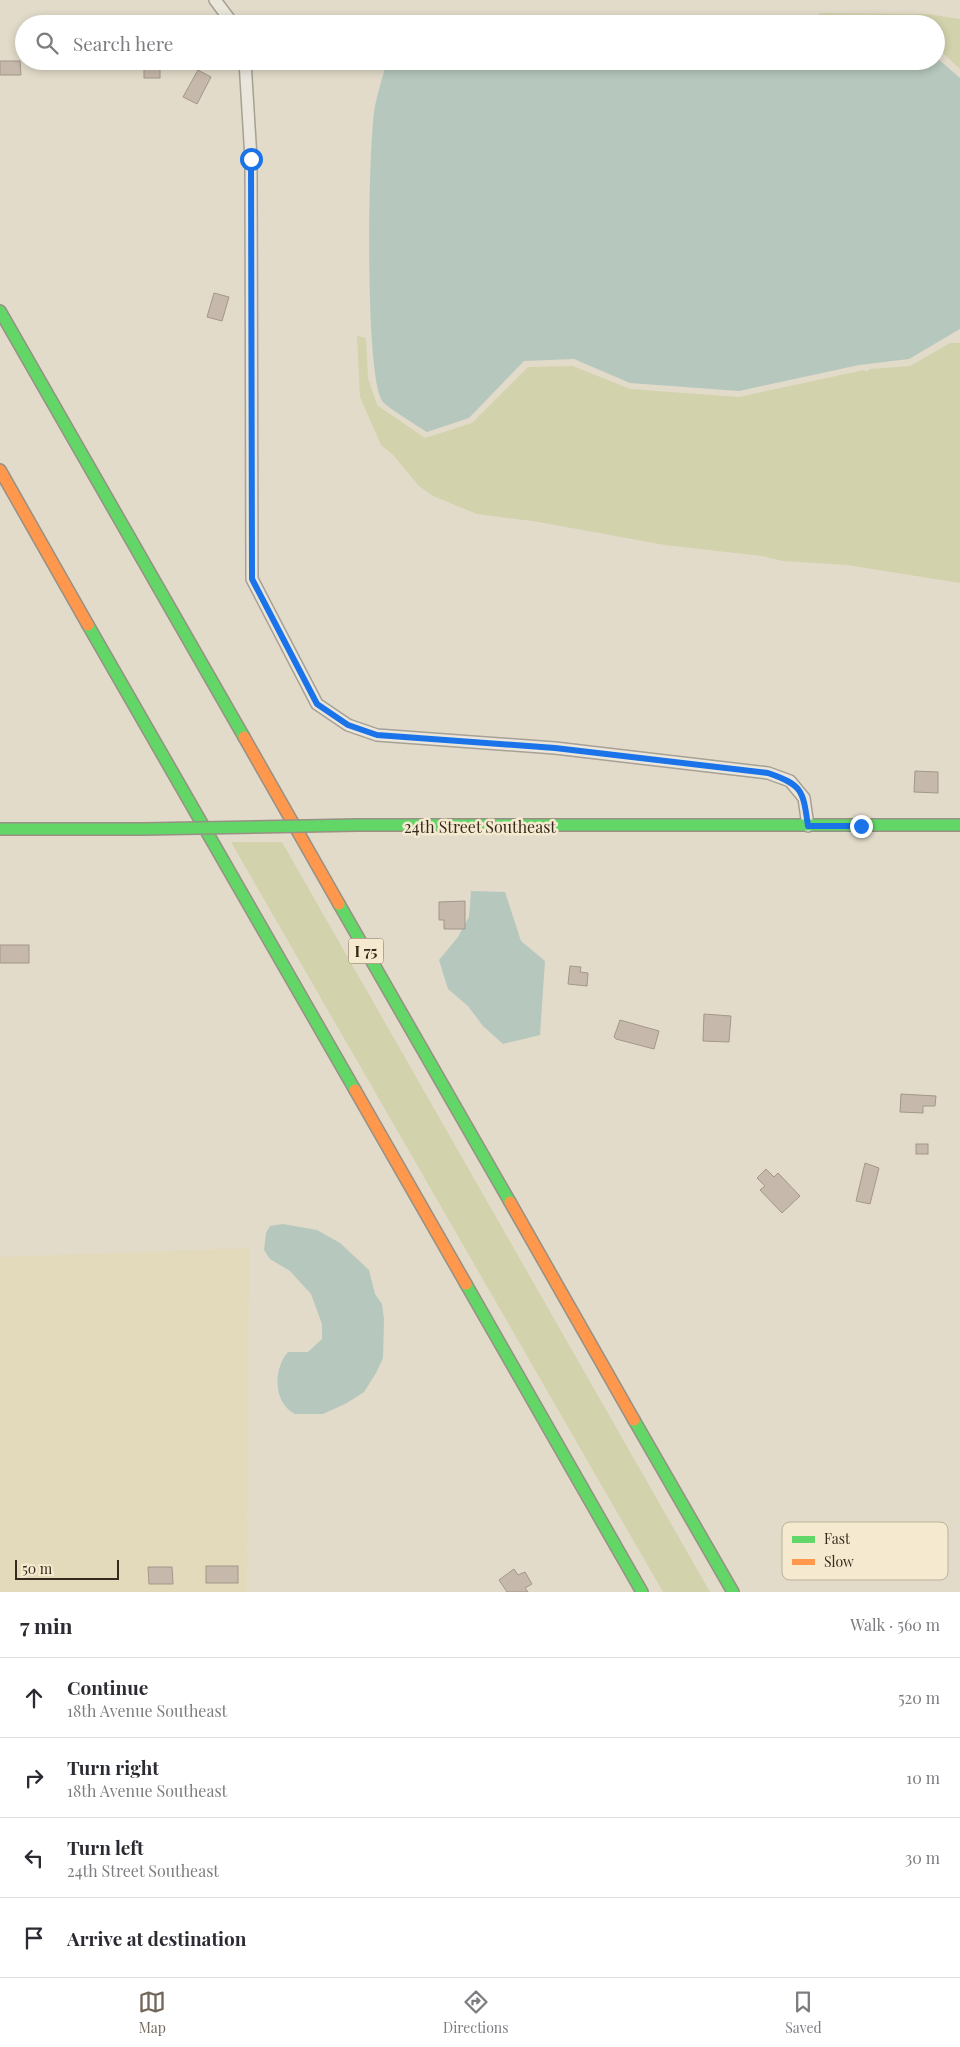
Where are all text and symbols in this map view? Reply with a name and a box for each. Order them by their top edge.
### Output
search box [15,15,945,70]
icon: search [33,29,61,57]
text: Search here [73,30,173,56]
route start [240,148,263,171]
route end [850,815,873,838]
street label: 24th Street Southeast [404,816,556,837]
road number: I 75 [348,938,384,964]
legend [782,1522,948,1580]
text: Fast [824,1529,851,1548]
text: Slow [824,1552,854,1571]
scale bar [15,1557,119,1580]
text: 50 m [22,1559,52,1578]
text: 7 min [20,1611,73,1639]
text: Walk · 560 m [850,1614,940,1635]
text: Continue [67,1674,148,1700]
icon: ahead [20,1684,48,1712]
text: 520 m [898,1687,940,1708]
text: 18th Avenue Southeast [67,1700,227,1721]
text: Turn right [67,1754,159,1780]
icon: right [20,1764,48,1792]
text: 10 m [906,1767,940,1788]
text: 18th Avenue Southeast [67,1780,227,1801]
text: Turn left [67,1834,144,1860]
icon: left [20,1844,48,1872]
text: 30 m [905,1847,940,1868]
text: 24th Street Southeast [67,1860,219,1881]
icon: arrive [20,1924,48,1952]
text: Arrive at destination [67,1925,247,1951]
tab: Map [138,1988,166,2037]
tab: Directions [443,1988,509,2037]
tab: Saved [785,1988,822,2037]

